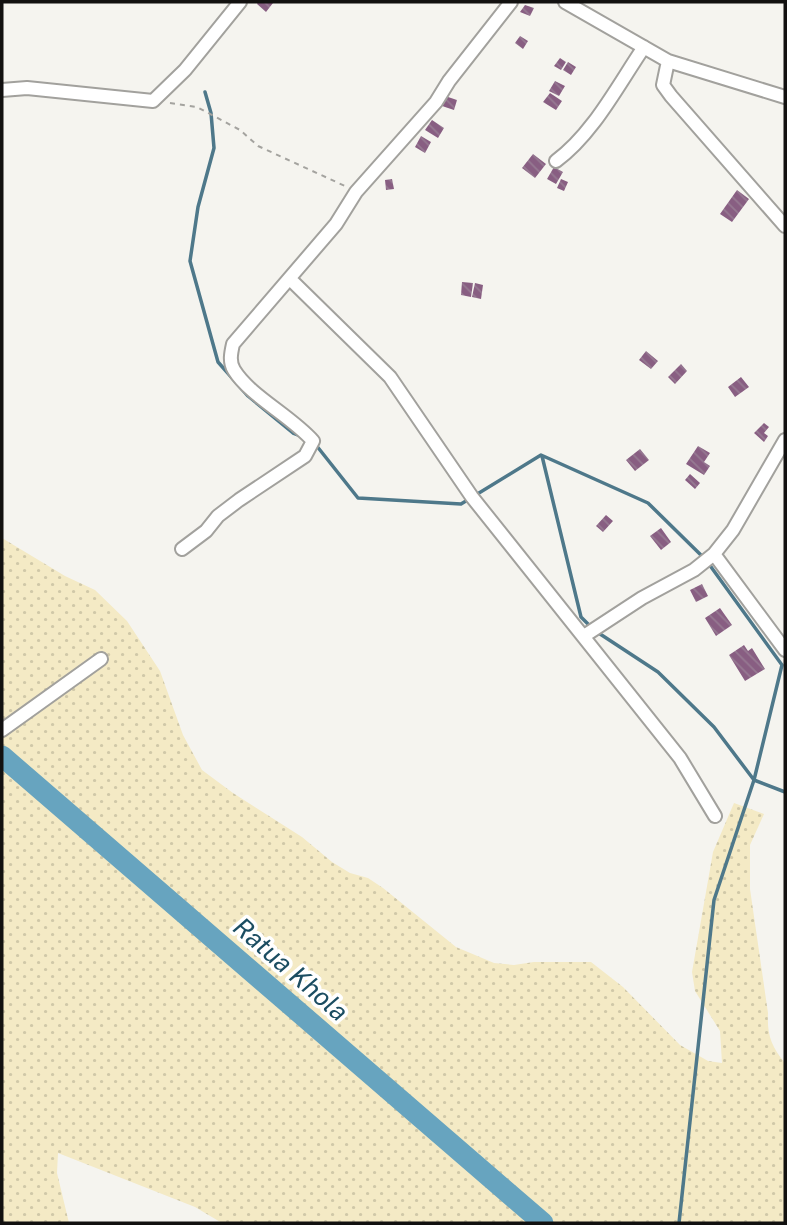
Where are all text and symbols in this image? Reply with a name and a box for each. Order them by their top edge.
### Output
water label: Ratua Khola [227,911,355,1027]

